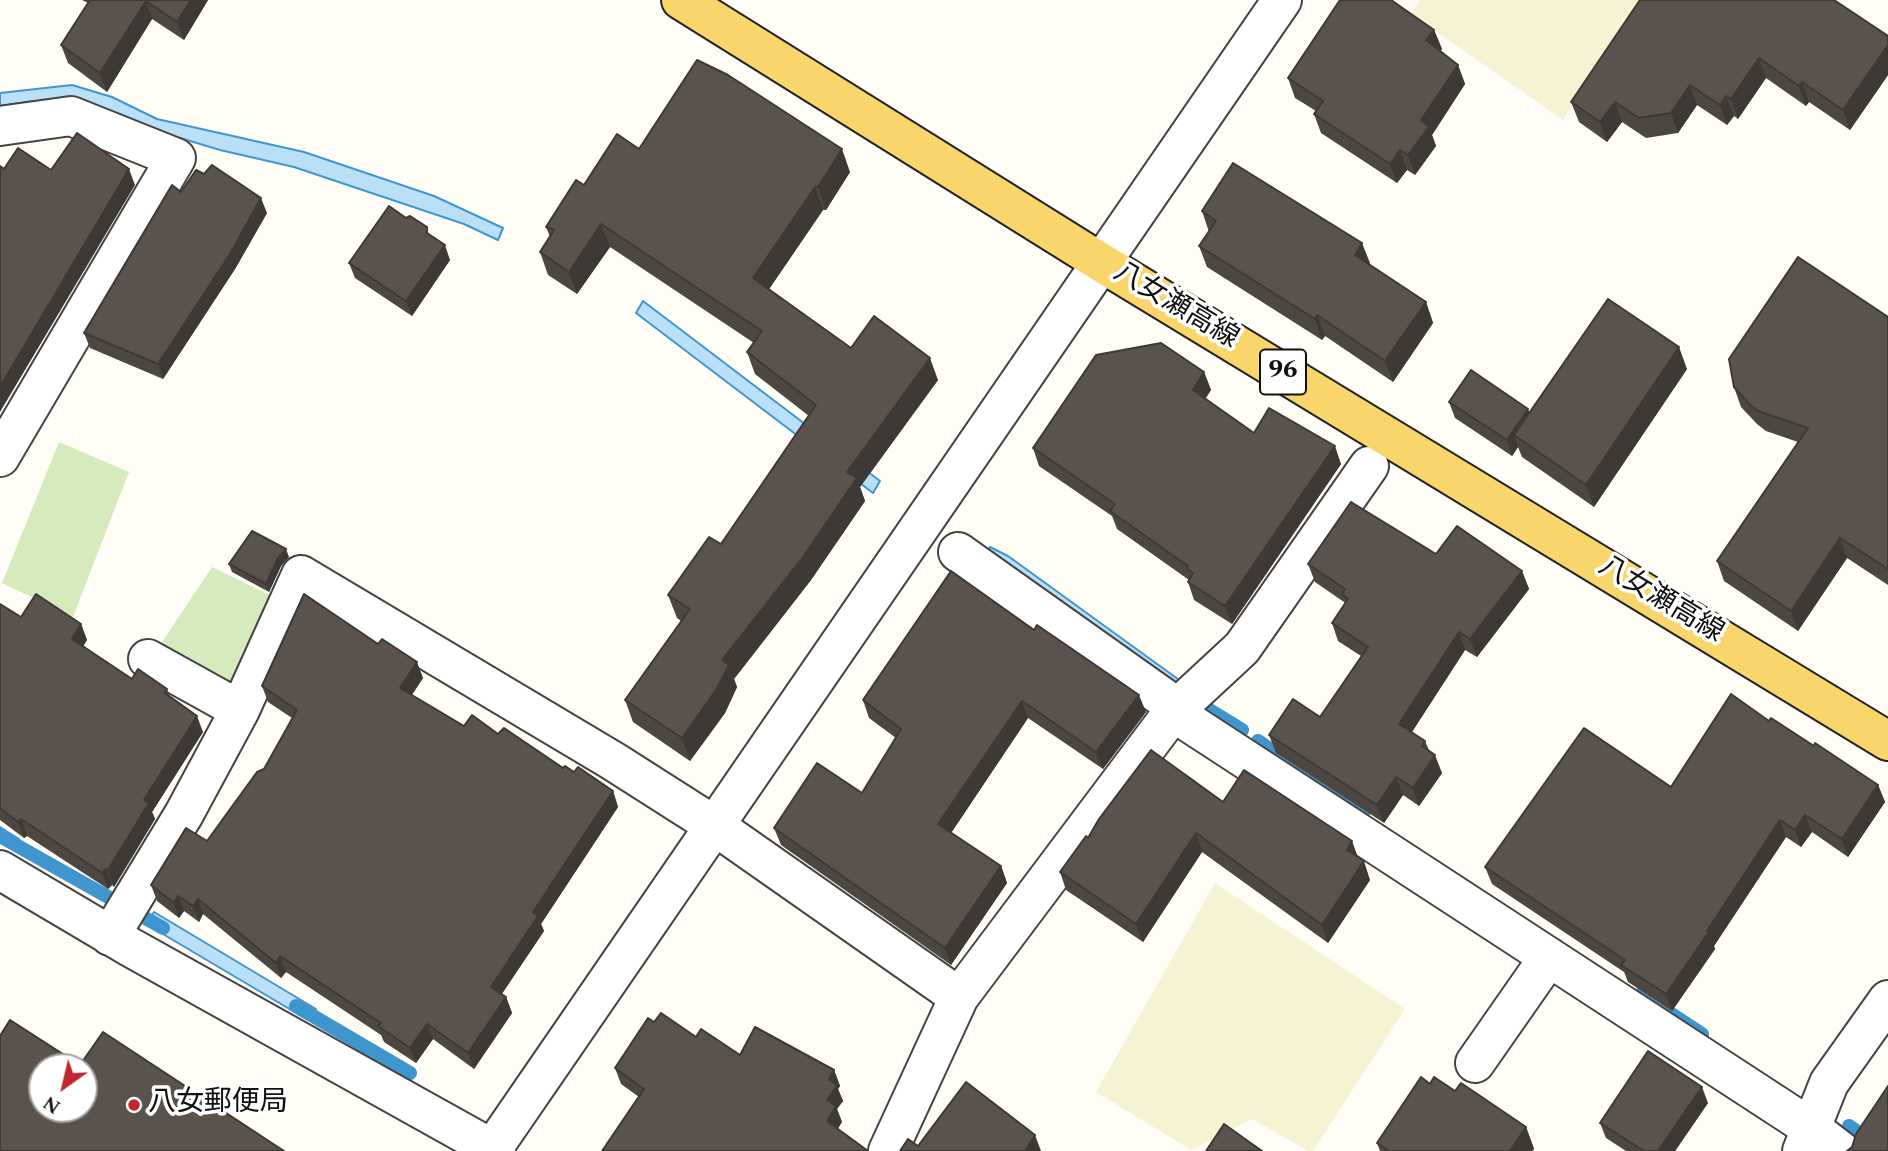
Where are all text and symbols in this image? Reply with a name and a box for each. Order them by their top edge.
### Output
street label: 八女瀬高線 [1106,257,1244,357]
road number: 96 [1260,350,1306,394]
street label: 八女瀬高線 [1591,551,1729,651]
north arrow [28,1053,98,1123]
text: N [38,1088,67,1121]
place label: 八女郵便局 [148,1088,288,1122]
marker: 八女郵便局 [126,1097,142,1113]

